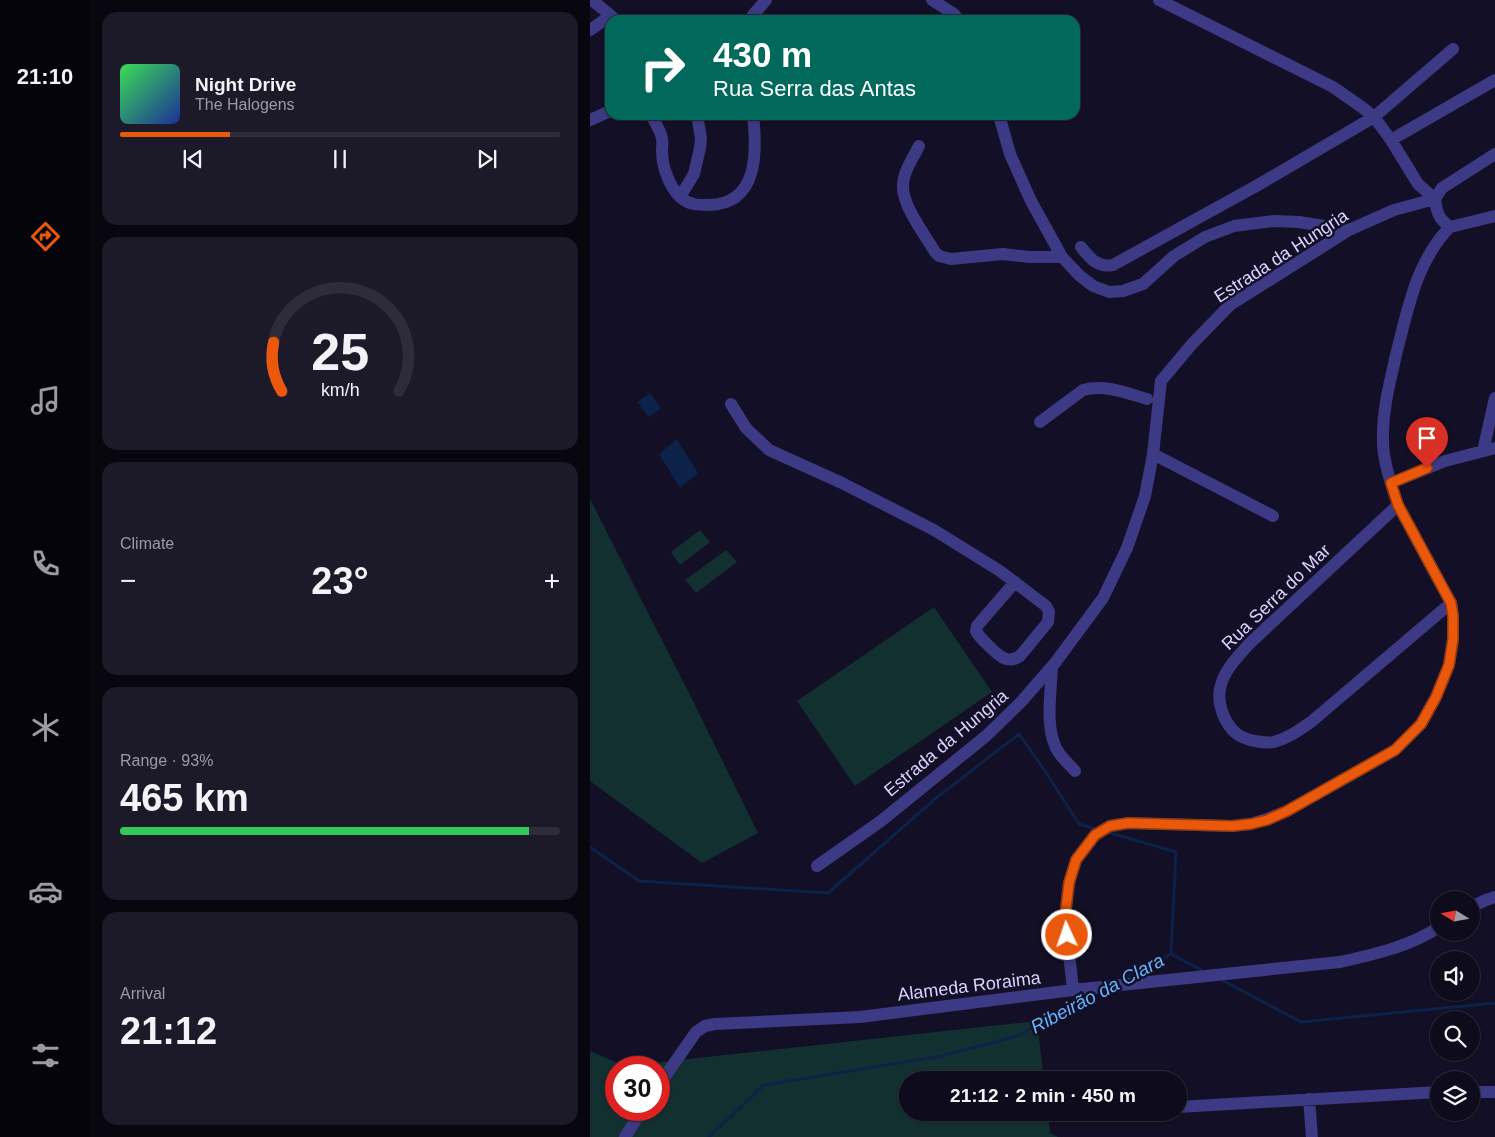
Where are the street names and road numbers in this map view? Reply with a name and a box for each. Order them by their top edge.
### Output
street label: Estrada da Hungria [1211,205,1352,307]
street label: Rua Serra do Mar [1218,540,1334,654]
street label: Estrada da Hungria [880,685,1013,801]
street label: Alameda Roraima [896,967,1043,1005]

